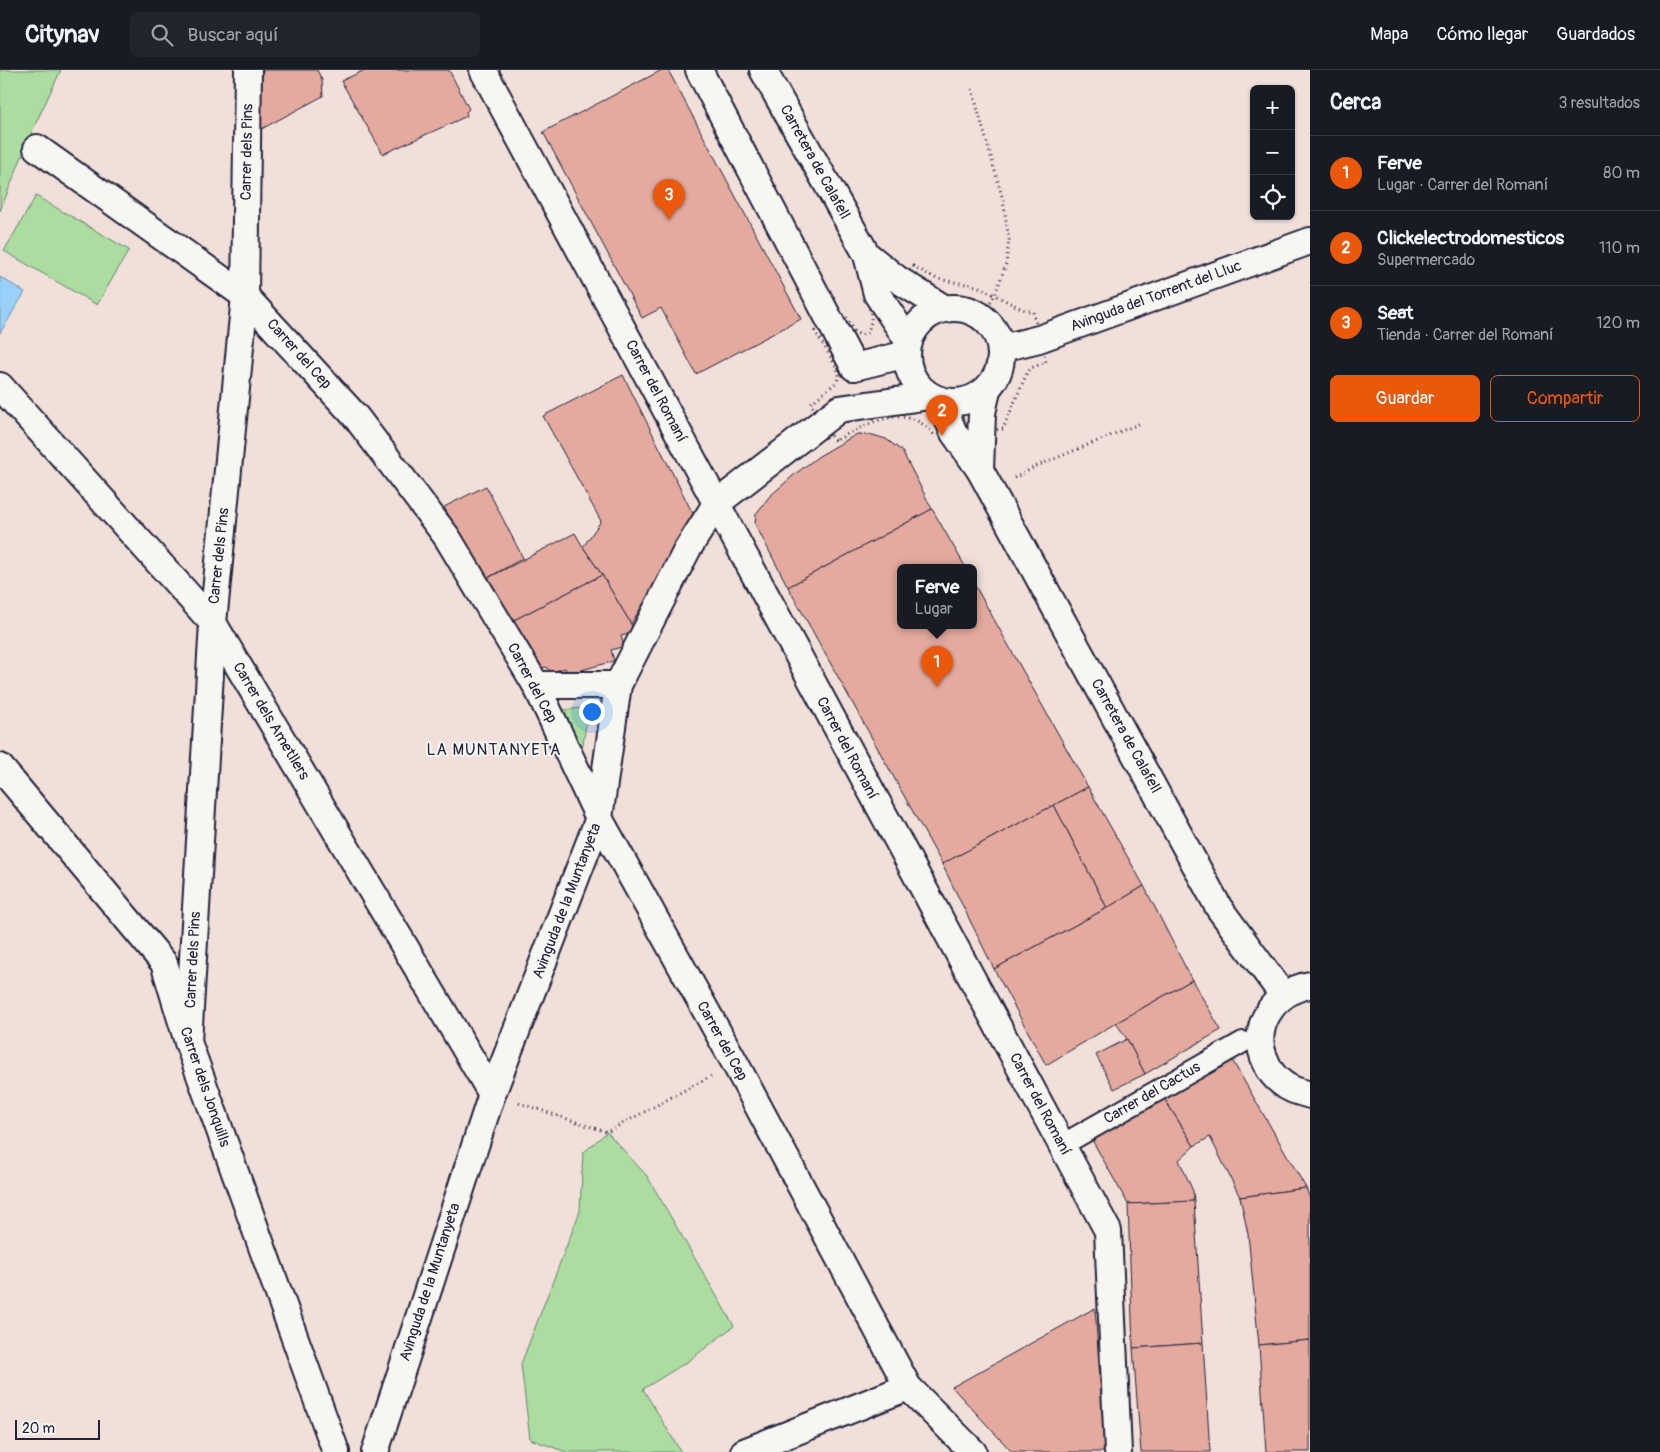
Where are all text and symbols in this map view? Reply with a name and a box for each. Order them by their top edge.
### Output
search box [130,12,480,57]
text: Citynav [25,20,100,49]
icon: search [148,21,176,49]
text: Buscar aquí [188,23,278,47]
text: Mapa [1370,23,1408,46]
text: Cómo llegar [1436,23,1528,46]
text: Guardados [1556,23,1635,46]
map controls [1250,85,1295,220]
button: + [1250,85,1295,130]
text: Cerca [1330,89,1381,116]
text: 3 resultados [1558,93,1640,113]
street label: Carretera de Calafell [776,102,854,222]
street label: Carrer dels Pins [237,103,257,201]
button: − [1250,130,1295,175]
text: Ferve [1377,151,1422,175]
text: 1 [1343,163,1349,183]
text: 80 m [1603,163,1640,183]
button: locate [1250,175,1295,220]
text: Lugar · Carrer del Romaní [1377,175,1548,195]
pin: 3 [653,179,685,220]
text: Clickelectrodomesticos [1377,226,1564,250]
text: 2 [1342,238,1350,258]
text: 110 m [1599,238,1640,258]
text: Supermercado [1377,250,1475,270]
street label: Avinguda del Torrent del Lluc [1068,256,1245,336]
text: Seat [1377,301,1413,325]
text: 3 [1342,313,1350,333]
text: 120 m [1596,313,1640,333]
street label: Carrer del Cep [262,315,336,393]
text: Tienda · Carrer del Romaní [1377,325,1553,345]
street label: Carrer del Romaní [621,337,691,445]
button: Guardar [1330,375,1480,422]
button: Compartir [1490,375,1640,422]
pin: 2 [926,395,958,436]
street label: Carrer dels Pins [204,507,234,605]
popup [897,564,977,629]
text: Ferve [915,575,959,599]
text: Lugar [915,599,953,619]
street label: Carrer del Cep [503,640,561,726]
pin: 1 [921,646,953,687]
street label: Carrer dels Ametllers [228,659,314,784]
street label: Carretera de Calafell [1087,676,1165,796]
street label: Carrer del Romaní [812,694,882,802]
your location [579,699,605,725]
district label: LA MUNTANYETA [427,740,561,760]
street label: Avinguda de la Muntanyeta [529,820,606,982]
street label: Carrer dels Pins [181,911,205,1009]
street label: Carrer del Cep [692,998,752,1084]
street label: Carrer dels Jonquills [176,1024,235,1150]
street label: Carrer del Romaní [1005,1050,1075,1158]
street label: Carrer del Cactus [1100,1057,1204,1128]
street label: Avinguda de la Muntanyeta [395,1200,465,1364]
scale bar [15,1417,100,1440]
text: 20 m [22,1420,55,1437]

